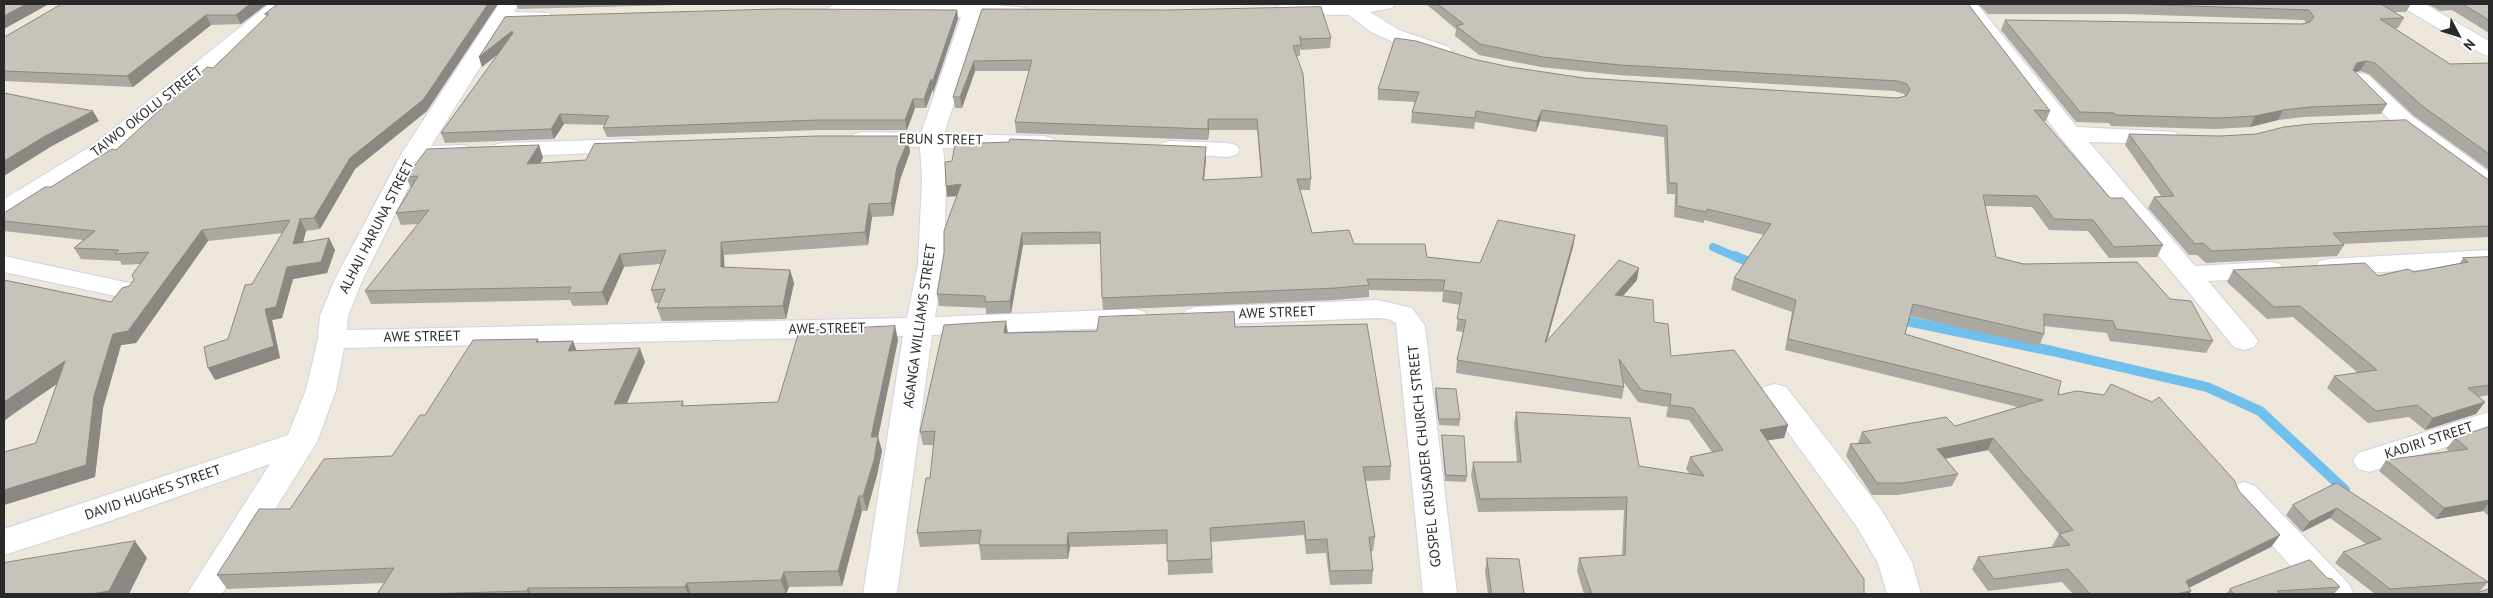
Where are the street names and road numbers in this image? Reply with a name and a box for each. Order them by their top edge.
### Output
street label: TAIWO OKOLU STREET [88,63,206,161]
street label: EBUN STREET [899,131,983,149]
street label: ALHAJI HARUNA STREET [336,157,418,297]
street label: AGANGA WILLIAMS STREET [900,243,940,409]
street label: AWE STREET [1238,303,1316,323]
street label: AWE STREET [788,320,866,338]
street label: AWE STREET [383,328,461,346]
street label: GOSPEL CRUSADER CHURCH STREET [1405,344,1445,568]
street label: KADIRI STREET [2383,419,2475,463]
street label: DAVID HUGHES STREET [83,462,223,524]

